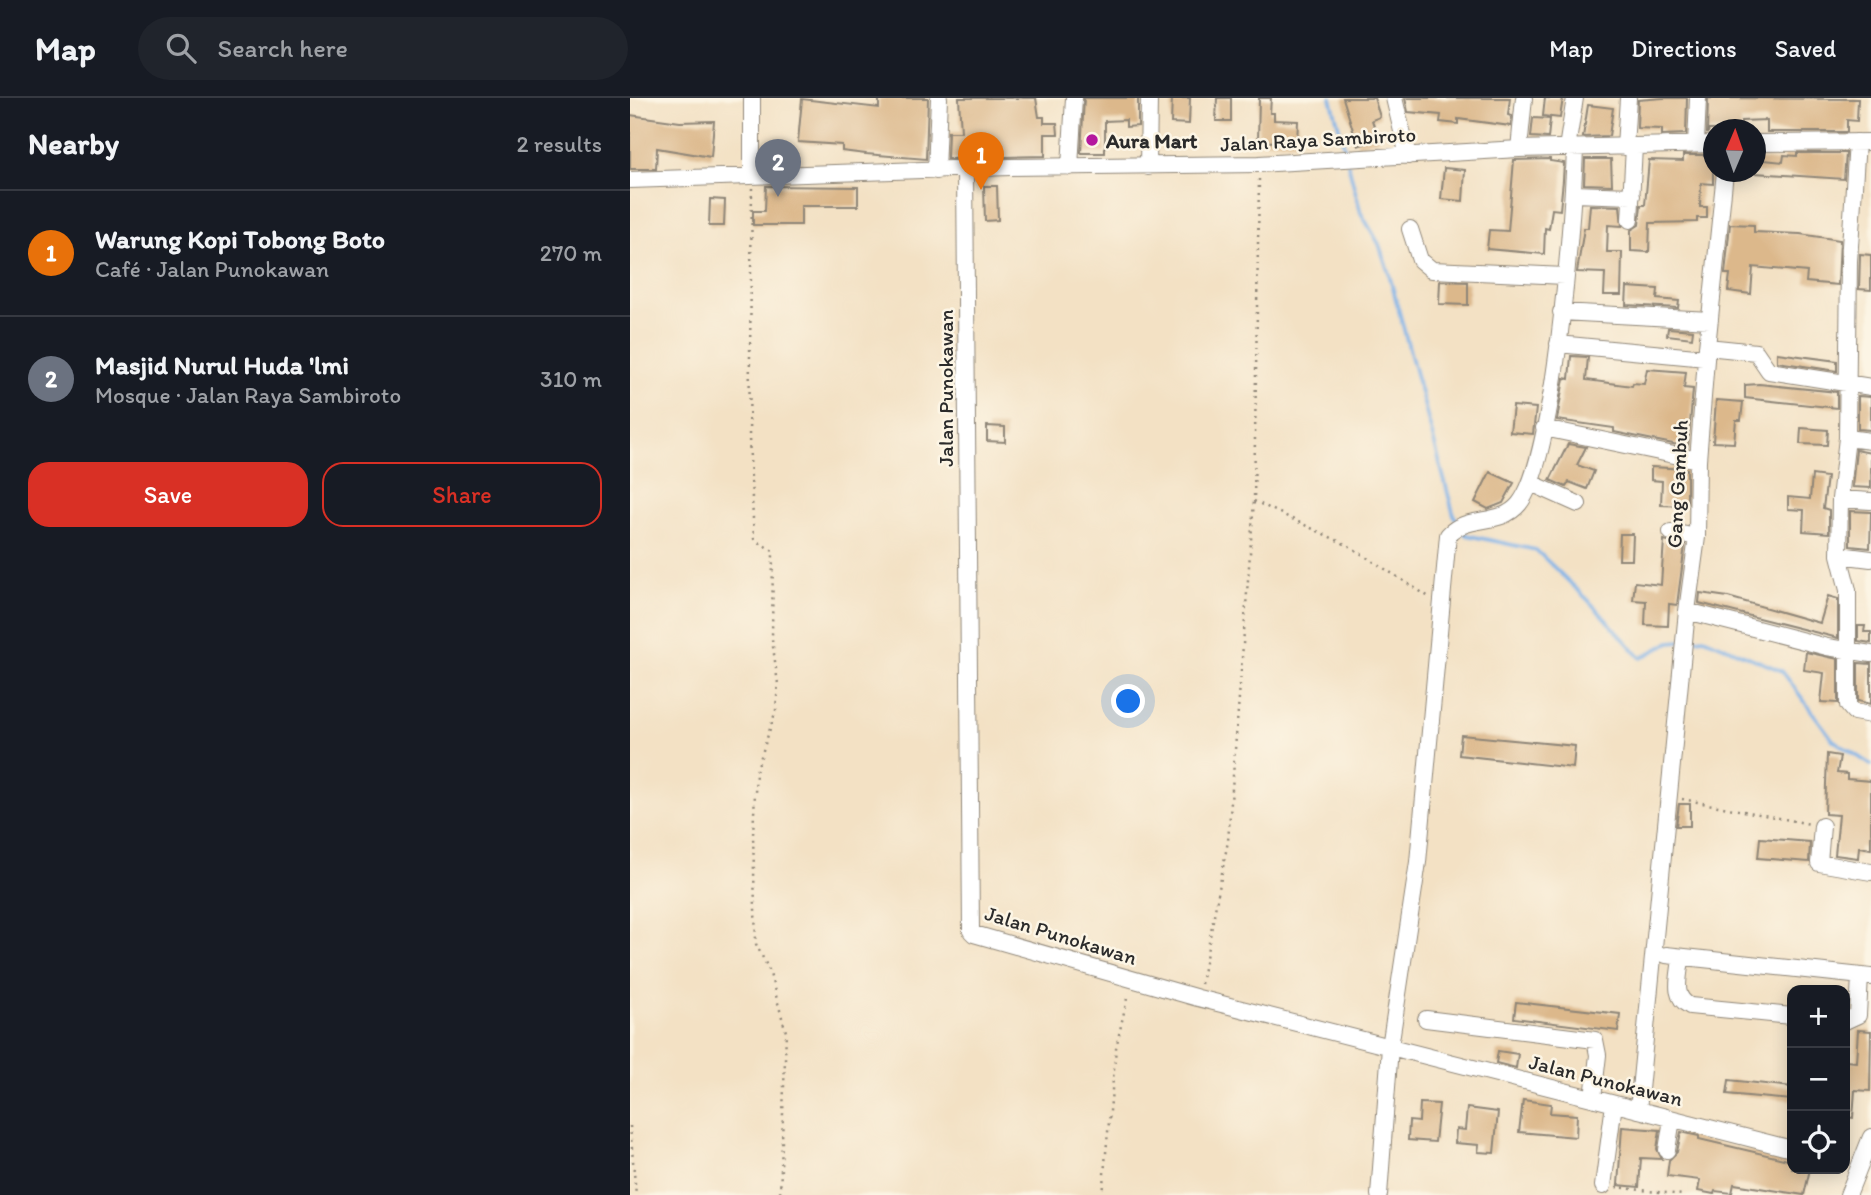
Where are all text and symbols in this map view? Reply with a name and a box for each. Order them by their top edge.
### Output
search box [138,17,628,80]
text: Map [35,29,96,68]
icon: search [162,29,200,67]
text: Search here [218,32,348,64]
text: Map [1549,34,1593,63]
text: Directions [1631,34,1737,63]
text: Saved [1775,34,1836,63]
north arrow [1703,119,1766,182]
street label: Jalan Raya Sambiroto [1219,121,1417,157]
text: Nearby [28,125,119,162]
place label: Aura Mart [1105,128,1198,153]
text: 2 results [516,130,602,158]
pin: 1 [958,132,1004,190]
marker: Aura Mart [1084,132,1100,148]
pin: 2 [755,139,801,197]
text: Warung Kopi Tobong Boto [95,223,385,255]
text: 1 [46,239,56,267]
text: 270 m [540,239,602,267]
text: Café · Jalan Punokawan [95,255,329,283]
street label: Jalan Punokawan [933,309,958,467]
text: Masjid Nurul Huda 'lmi [95,349,349,381]
text: 2 [45,365,57,393]
text: 310 m [540,365,602,393]
text: Mosque · Jalan Raya Sambiroto [95,381,401,409]
street label: Gang Gambuh [1661,419,1693,549]
button: Save [28,462,308,527]
button: Share [322,462,602,527]
your location [1111,684,1145,718]
street label: Jalan Punokawan [982,900,1140,970]
map controls [1787,985,1850,1174]
button: + [1787,985,1850,1048]
button: − [1787,1048,1850,1111]
street label: Jalan Punokawan [1527,1049,1686,1111]
button: locate [1787,1111,1850,1174]

